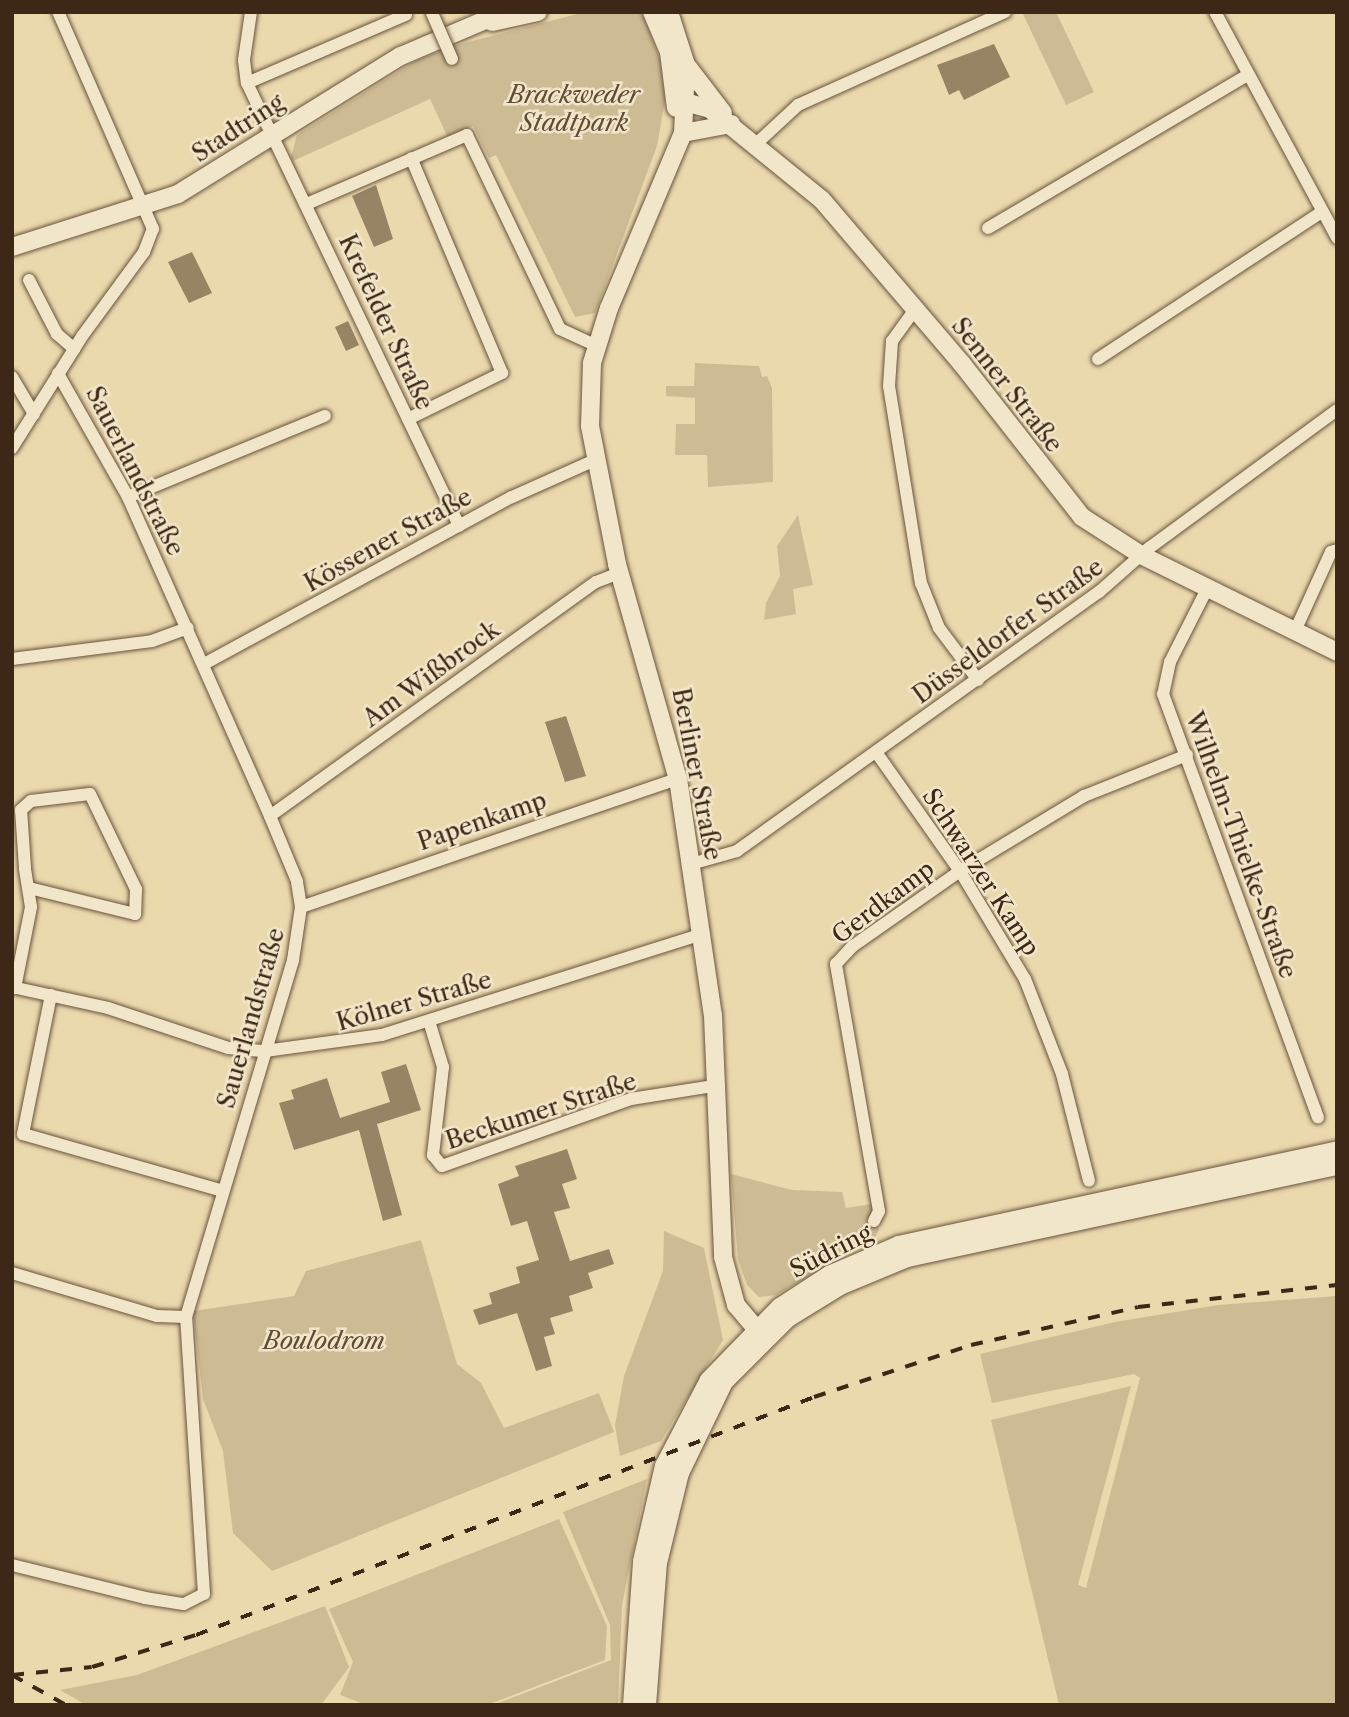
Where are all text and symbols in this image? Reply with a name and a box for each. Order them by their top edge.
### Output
park label: Brackweder Stadtpark [508,81,640,137]
street label: Stadtring [187,88,289,168]
street label: Krefelder Straße [333,229,439,415]
street label: Senner Straße [945,312,1069,458]
street label: Sauerlandstraße [80,381,190,561]
street label: Kössener Straße [299,482,477,598]
street label: Düsseldorfer Straße [907,552,1109,710]
street label: Am Wißbrock [357,615,505,733]
street label: Berliner Straße [666,685,728,863]
street label: Wilhelm-Thielke-Straße [1179,708,1303,982]
street label: Schwarzer Kamp [916,783,1046,961]
street label: Papenkamp [414,785,550,857]
street label: Gerdkamp [826,854,940,950]
street label: Sauerlandstraße [211,925,291,1111]
street label: Kölner Straße [333,965,495,1037]
street label: Beckumer Straße [442,1066,640,1156]
street label: Südring [785,1218,877,1284]
park label: Boulodrom [263,1327,385,1355]

